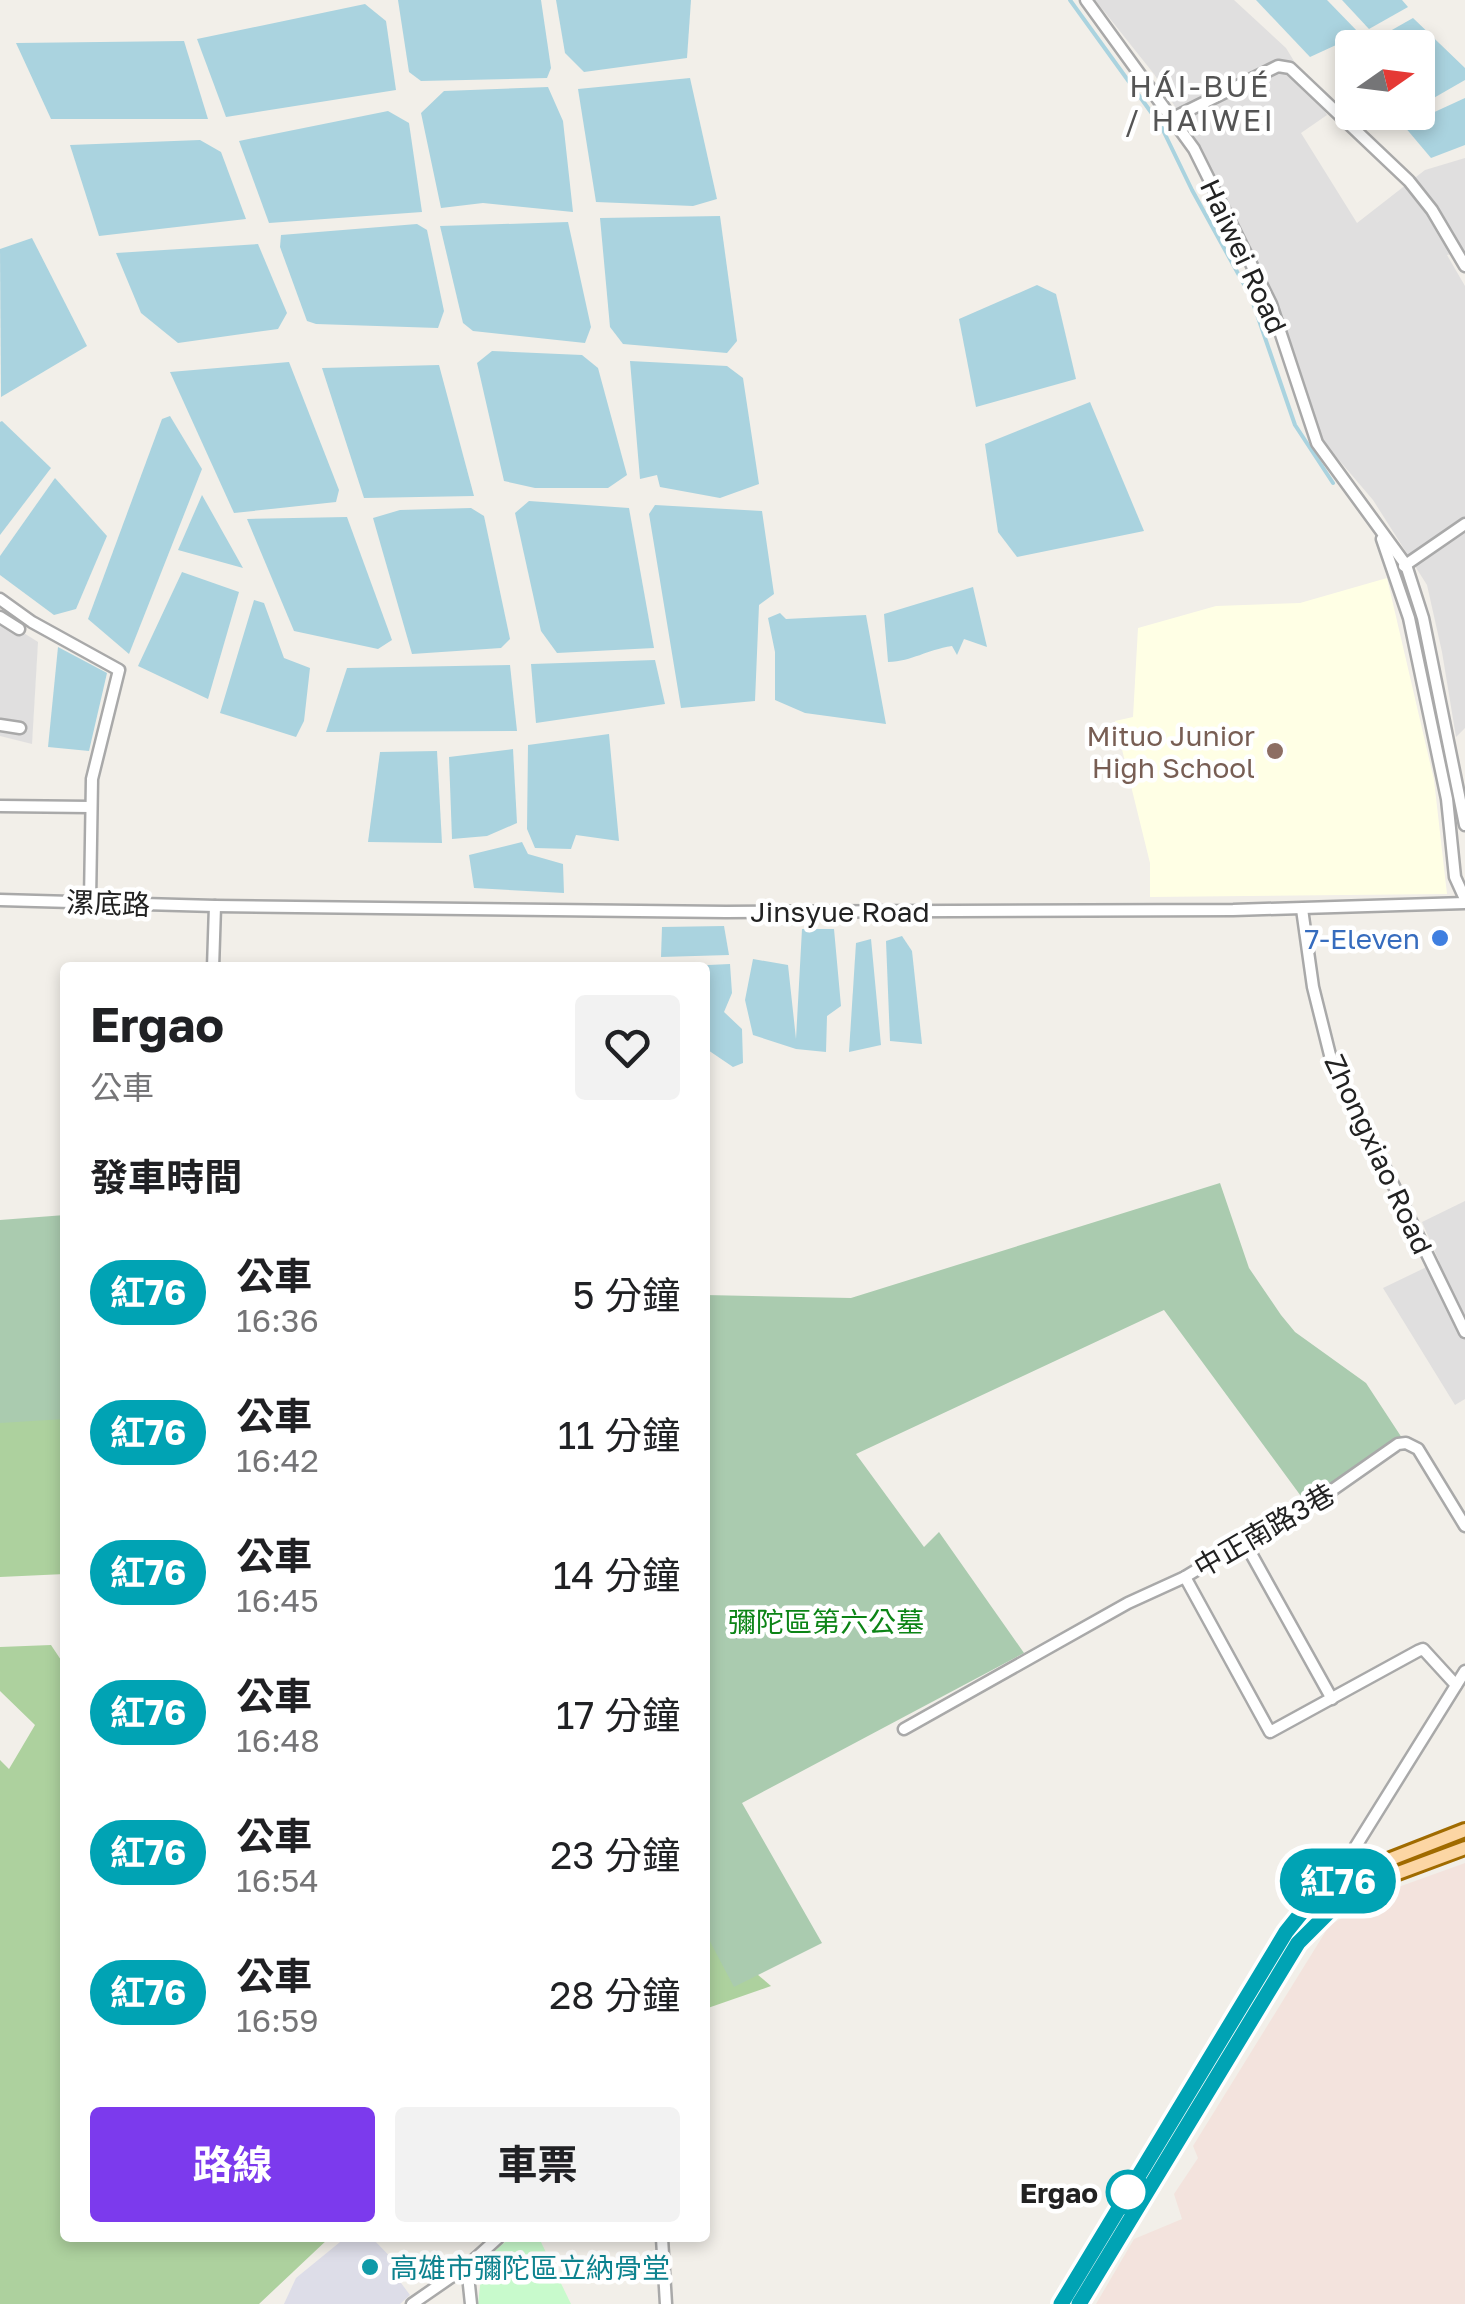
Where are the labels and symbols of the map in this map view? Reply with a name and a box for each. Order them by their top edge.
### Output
north arrow [1335,30,1435,130]
district label: HÁI-BUÉ / HAIWEI [1125,68,1275,138]
street label: Haiwei Road [1194,174,1294,338]
place label: Mituo Junior High School [1087,719,1255,784]
marker: Mituo Junior High School [1264,740,1286,762]
street label: 漯底路 [65,885,151,921]
street label: Jinsyue Road [750,895,930,928]
place label: 7-Eleven [1304,922,1420,955]
marker: 7-Eleven [1429,927,1451,949]
street label: Zhongxiao Road [1318,1049,1440,1259]
street label: 中正南路3巷 [1188,1477,1340,1583]
park label: 彌陀區第六公墓 [728,1605,924,1638]
line badge: 紅76 [1280,1848,1396,1914]
marker: Ergao [1107,2171,1149,2213]
place label: Ergao [1020,2176,1098,2209]
place label: 高雄市彌陀區立納骨堂 [390,2251,670,2284]
marker: 高雄市彌陀區立納骨堂 [359,2256,381,2278]

